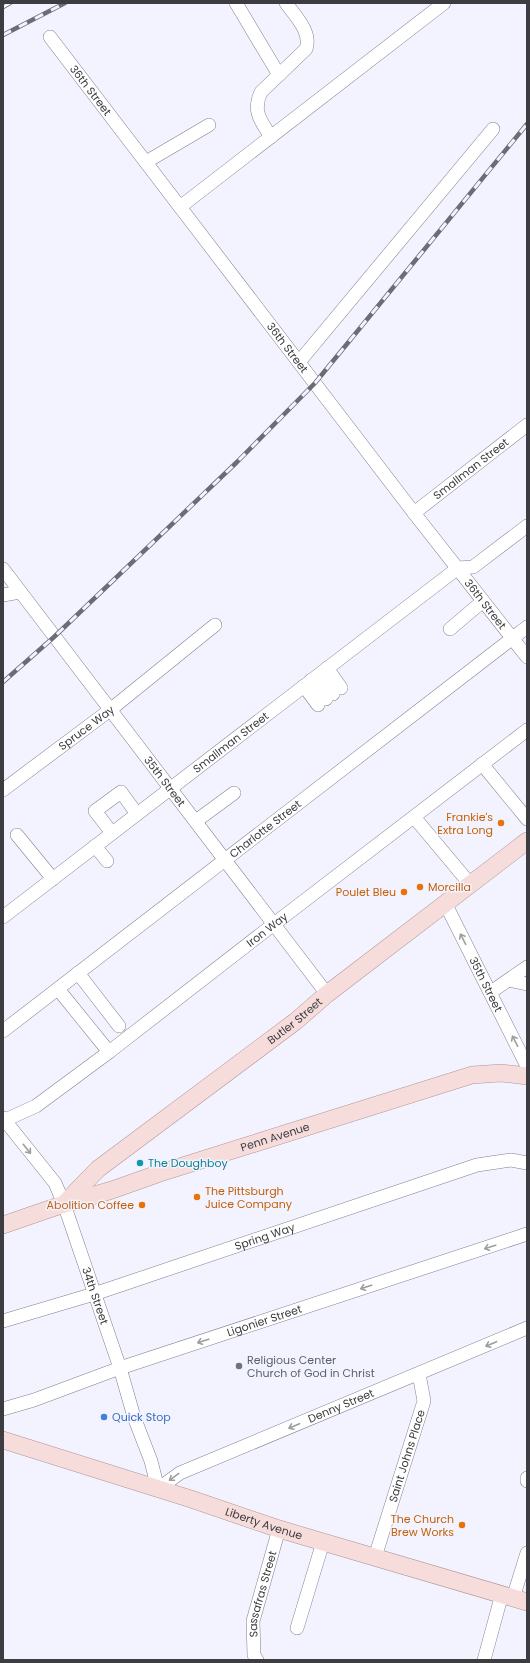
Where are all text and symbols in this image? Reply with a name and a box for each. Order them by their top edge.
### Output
street label: 36th Street [66,62,115,119]
street label: 36th Street [263,319,312,376]
street label: Smallman Street [430,434,512,503]
street label: 36th Street [461,576,510,633]
street label: Spruce Way [55,701,118,754]
street label: Smallman Street [189,708,272,777]
street label: 35th Street [140,753,189,810]
street label: Charlotte Street [226,796,304,862]
place label: Frankie's Extra Long [437,809,493,838]
marker: Frankie's Extra Long [496,818,506,828]
place label: Morcilla [428,879,471,895]
marker: Morcilla [415,882,425,892]
place label: Poulet Bleu [336,884,396,900]
marker: Poulet Bleu [399,887,409,897]
street label: Iron Way [243,908,292,951]
one-way arrow [459,933,467,945]
street label: 35th Street [465,954,506,1015]
street label: Butler Street [264,994,326,1048]
one-way arrow [511,1035,518,1047]
street label: Penn Avenue [238,1118,312,1155]
one-way arrow [23,1143,32,1154]
place label: The Doughboy [148,1155,229,1171]
marker: The Doughboy [135,1158,145,1168]
place label: The Pittsburgh Juice Company [205,1183,293,1212]
marker: The Pittsburgh Juice Company [192,1192,202,1202]
place label: Abolition Coffee [47,1197,134,1213]
marker: Abolition Coffee [137,1200,147,1210]
street label: Spring Way [232,1219,298,1254]
one-way arrow [484,1243,496,1251]
street label: 34th Street [78,1265,113,1327]
one-way arrow [360,1284,373,1291]
street label: Ligonier Street [225,1301,304,1340]
one-way arrow [197,1338,210,1345]
one-way arrow [486,1340,498,1348]
place label: Religious Center Church of God in Christ [247,1352,375,1381]
marker: Religious Center Church of God in Christ [234,1361,244,1371]
street label: Denny Street [306,1385,376,1427]
street label: Saint Johns Place [385,1407,429,1504]
place label: Quick Stop [112,1409,171,1425]
marker: Quick Stop [99,1412,109,1422]
one-way arrow [288,1423,300,1430]
one-way arrow [169,1473,180,1481]
street label: Liberty Avenue [223,1503,305,1544]
place label: The Church Brew Works [391,1511,454,1540]
marker: The Church Brew Works [457,1520,467,1530]
street label: Sassafras Street [245,1549,280,1638]

